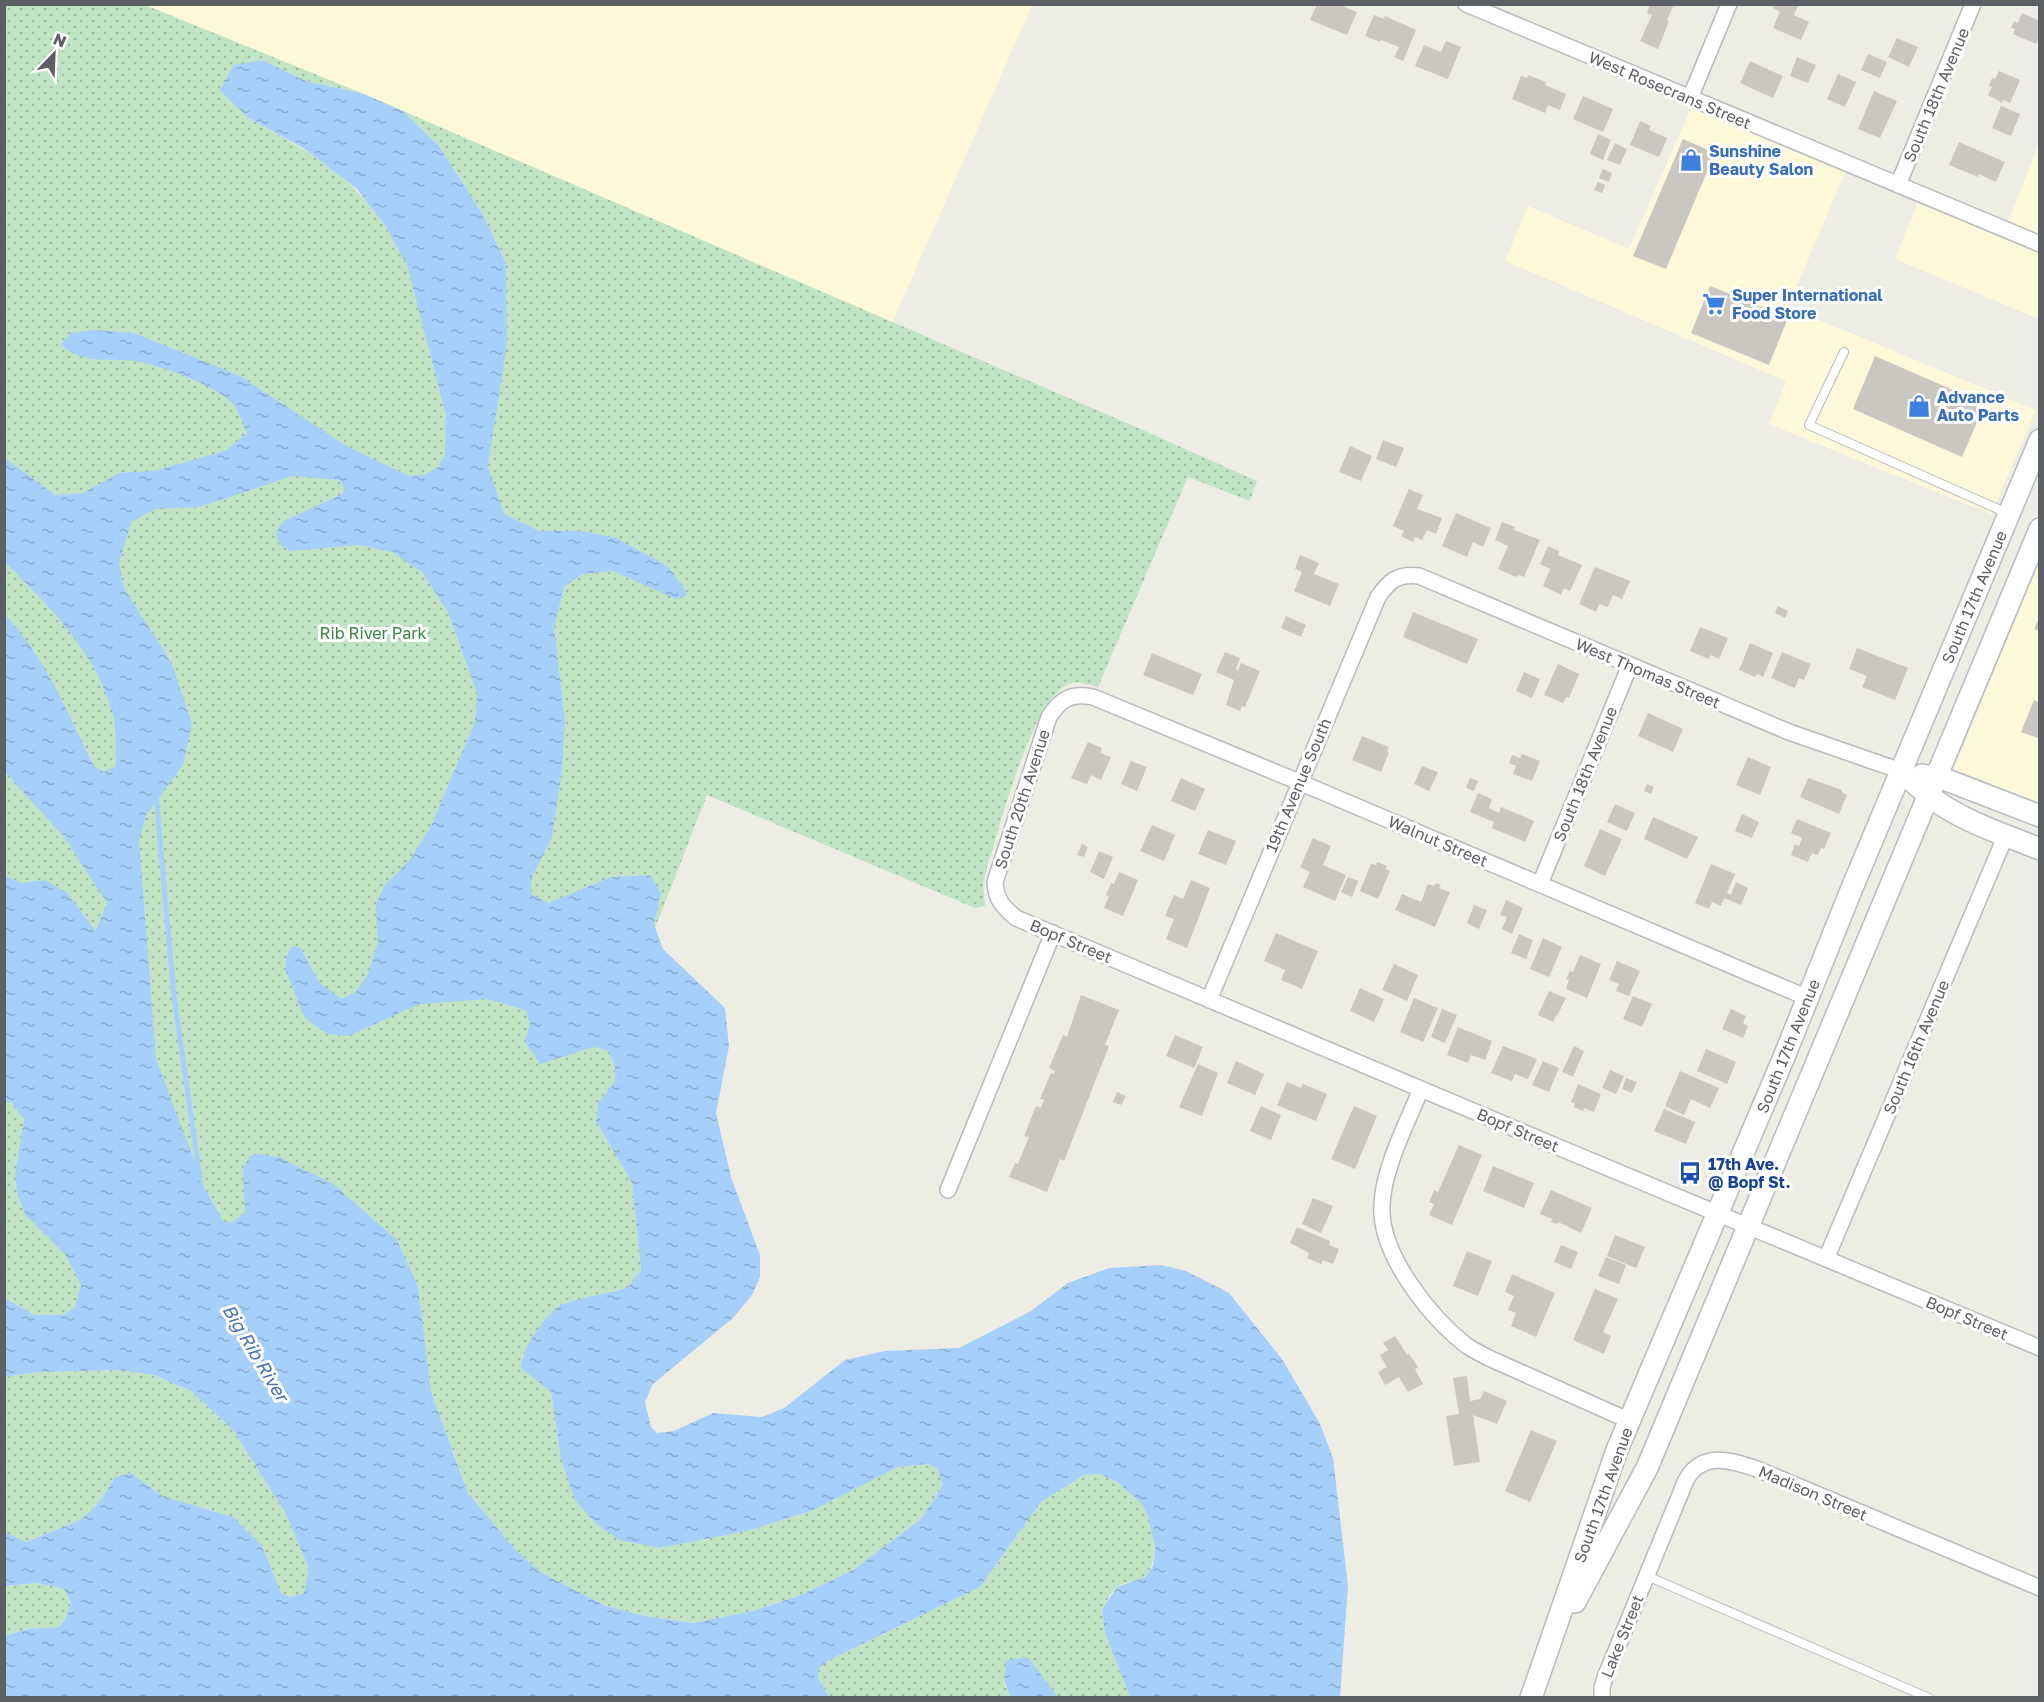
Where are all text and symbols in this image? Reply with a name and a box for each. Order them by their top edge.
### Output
north arrow [24,24,84,84]
street label: South 18th Avenue [1899,25,1973,165]
text: N [50,29,69,52]
street label: West Rosecrans Street [1586,47,1754,133]
place label: Sunshine Beauty Salon [1709,141,1813,179]
shop icon: Sunshine Beauty Salon [1678,147,1704,173]
place label: Super International Food Store [1732,285,1883,323]
supermarket icon: Super International Food Store [1701,291,1727,317]
place label: Advance Auto Parts [1937,387,2019,425]
shop icon: Advance Auto Parts [1906,393,1932,419]
street label: South 17th Avenue [1937,527,2011,667]
park label: Rib River Park [320,623,426,643]
street label: West Thomas Street [1573,633,1723,713]
street label: South 18th Avenue [1549,703,1621,845]
street label: 19th Avenue South [1261,715,1335,855]
street label: South 20th Avenue [990,727,1054,871]
street label: Walnut Street [1385,811,1491,871]
street label: Bopf Street [1027,915,1115,967]
street label: South 17th Avenue [1752,976,1824,1116]
street label: South 16th Avenue [1879,977,1953,1117]
street label: Bopf Street [1474,1104,1562,1156]
place label: 17th Ave. @ Bopf St. [1708,1154,1791,1192]
bus stop icon: 17th Ave. @ Bopf St. [1677,1160,1703,1186]
street label: Bopf Street [1923,1292,2011,1344]
water label: Big Rib River [218,1300,295,1408]
street label: South 17th Avenue [1569,1425,1637,1565]
street label: Madison Street [1756,1461,1870,1525]
street label: Lake Street [1596,1592,1648,1680]

